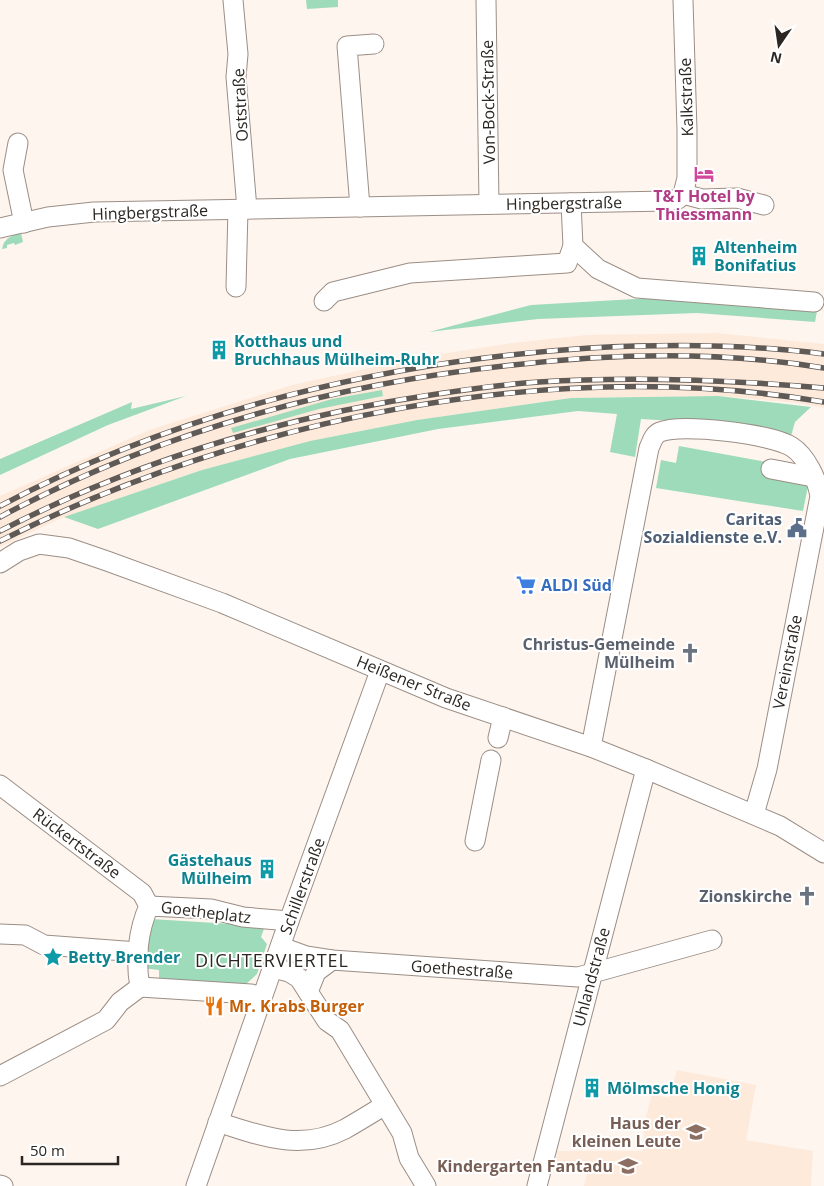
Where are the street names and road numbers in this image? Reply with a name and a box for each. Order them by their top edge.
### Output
street label: Von-Bock-Straße [476,40,500,164]
street label: Kalkstraße [674,57,698,137]
street label: Oststraße [227,68,253,142]
street label: Hingbergstraße [506,191,622,215]
street label: Hingbergstraße [92,199,208,225]
street label: Vereinstraße [767,613,807,711]
street label: Heißener Straße [353,650,475,716]
street label: Rückertstraße [29,803,125,883]
street label: Schillerstraße [274,834,330,937]
street label: Goetheplatz [160,896,252,928]
street label: Uhlandstraße [567,925,615,1029]
street label: Goethestraße [410,954,514,984]

